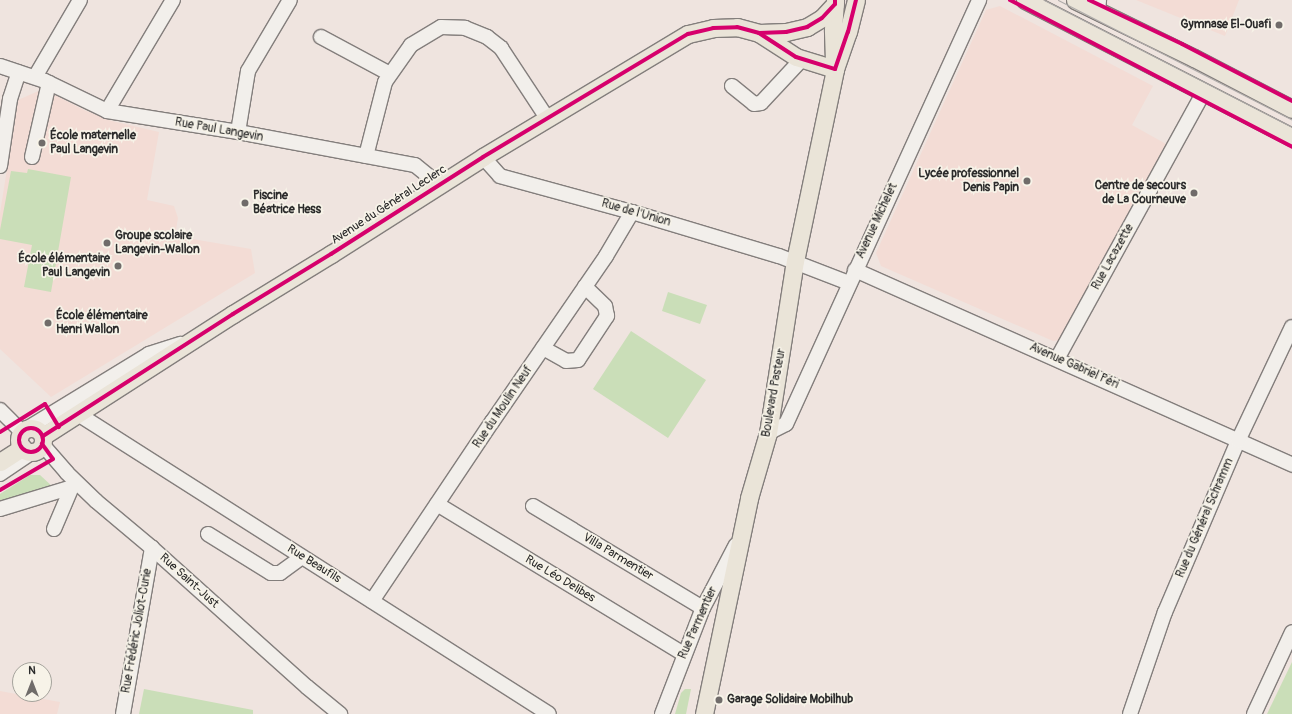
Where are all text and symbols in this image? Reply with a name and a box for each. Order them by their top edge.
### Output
place label: Gymnase El-Ouafi [1181,18,1271,32]
marker: Gymnase El-Ouafi [1274,20,1284,30]
street label: Rue Paul Langevin [174,115,264,145]
place label: École maternelle Paul Langevin [50,129,136,157]
marker: École maternelle Paul Langevin [37,138,47,148]
street label: Avenue du Général Leclerc [329,162,449,248]
place label: Lycée professionnel Denis Papin [918,167,1019,195]
marker: Lycée professionnel Denis Papin [1022,176,1032,186]
place label: Centre de secours de La Courneuve [1095,179,1186,207]
street label: Avenue Michelet [853,181,901,261]
marker: Centre de secours de La Courneuve [1189,188,1199,198]
place label: Piscine Béatrice Hess [253,189,321,217]
street label: Rue de l'Union [600,196,672,230]
marker: Piscine Béatrice Hess [240,198,250,208]
street label: Rue Lacazette [1089,221,1137,293]
place label: Groupe scolaire Langevin-Wallon [115,229,200,257]
marker: Groupe scolaire Langevin-Wallon [102,238,112,248]
place label: École élémentaire Paul Langevin [18,252,110,280]
marker: École élémentaire Paul Langevin [113,261,123,271]
place label: École élémentaire Henri Wallon [56,309,148,337]
marker: École élémentaire Henri Wallon [43,318,53,328]
street label: Avenue Gabriel Péri [1027,340,1121,392]
street label: Boulevard Pasteur [759,348,789,438]
street label: Rue du Moulin Neuf [470,363,536,451]
street label: Rue du Général Schramm [1173,456,1237,580]
street label: Villa Parmentier [580,530,656,584]
street label: Rue Beaufils [284,542,344,586]
street label: Rue Saint-Just [156,551,222,611]
street label: Rue Léo Delibes [522,552,598,606]
street label: Rue Frédéric Joliot-Curie [119,568,155,694]
street label: Rue Parmentier [676,585,720,661]
north arrow [12,662,52,702]
text: N [28,664,36,677]
place label: Garage Solidaire Mobilhub [727,693,853,707]
marker: Garage Solidaire Mobilhub [714,695,724,705]

